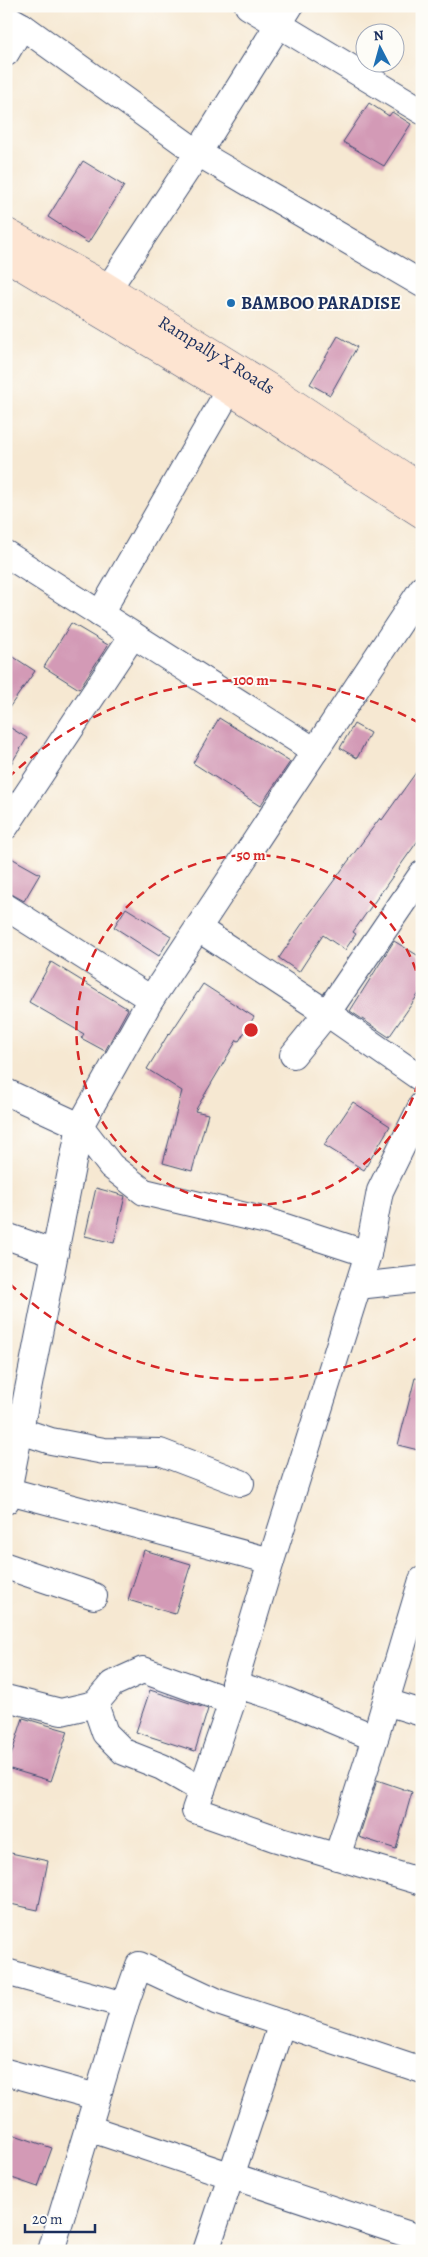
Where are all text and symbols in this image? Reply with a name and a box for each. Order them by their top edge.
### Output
north arrow [356,22,406,72]
text: N [373,26,385,46]
place label: BAMBOO PARADISE [241,291,401,315]
marker: BAMBOO PARADISE [225,297,237,309]
street label: Rampally X Roads [154,310,279,400]
text: 100 m [233,670,269,690]
text: 50 m [236,845,266,865]
centre of rings [242,1021,260,1039]
scale bar [25,2202,95,2234]
text: 20 m [32,2209,63,2229]

